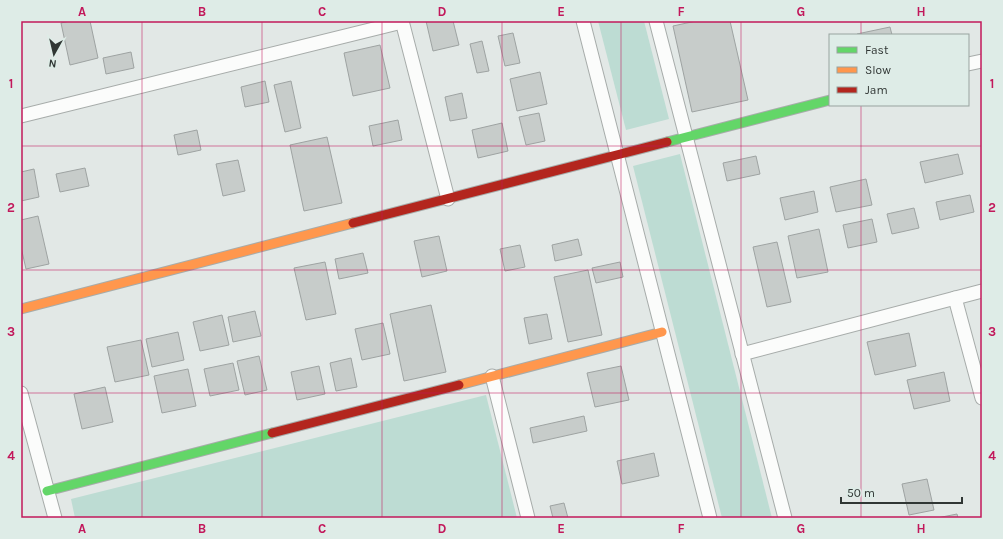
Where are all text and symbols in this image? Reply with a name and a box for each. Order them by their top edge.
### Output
text: A [78,4,86,19]
text: B [198,4,206,19]
text: C [318,4,326,19]
text: D [438,4,447,19]
text: E [557,4,565,19]
text: F [677,4,685,19]
text: G [797,4,805,19]
text: H [916,4,926,19]
north arrow [34,34,74,74]
legend [829,34,969,106]
text: Fast [865,43,889,57]
text: N [48,56,57,70]
text: Slow [865,63,891,77]
text: 1 [9,76,13,91]
text: 1 [990,76,994,91]
text: Jam [865,83,888,97]
text: 2 [7,200,15,215]
text: 2 [988,200,996,215]
text: 3 [7,324,15,339]
text: 3 [988,324,996,339]
text: 4 [7,448,15,463]
text: 4 [988,448,996,463]
scale bar [841,479,962,505]
text: 50 m [847,486,875,500]
text: A [78,521,86,536]
text: B [198,521,206,536]
text: C [318,521,326,536]
text: D [438,521,447,536]
text: E [557,521,565,536]
text: F [677,521,685,536]
text: G [797,521,805,536]
text: H [916,521,926,536]

